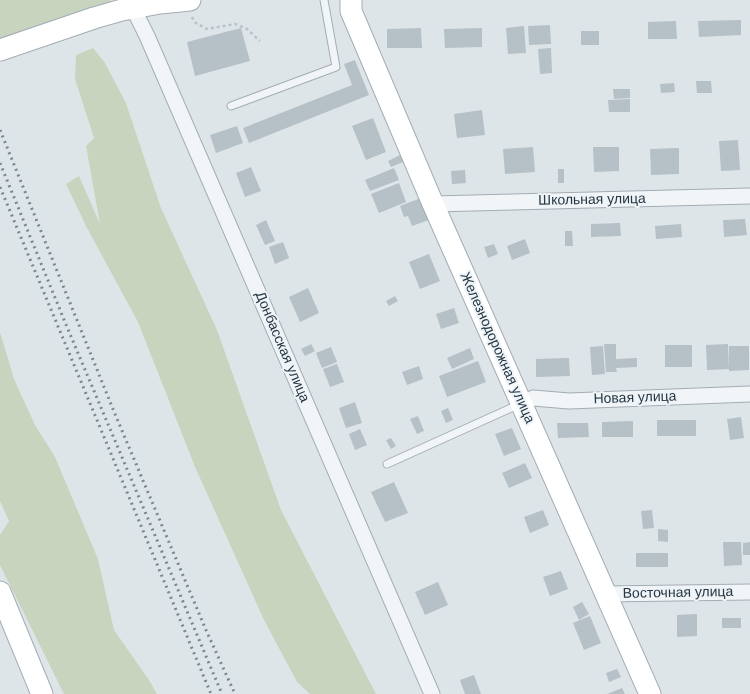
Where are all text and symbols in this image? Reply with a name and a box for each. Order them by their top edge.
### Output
street label: Школьная улица [538,191,646,209]
street label: Железнодорожная улица [456,270,538,426]
street label: Донбасская улица [251,289,313,405]
street label: Новая улица [593,388,677,408]
street label: Восточная улица [623,584,733,602]

